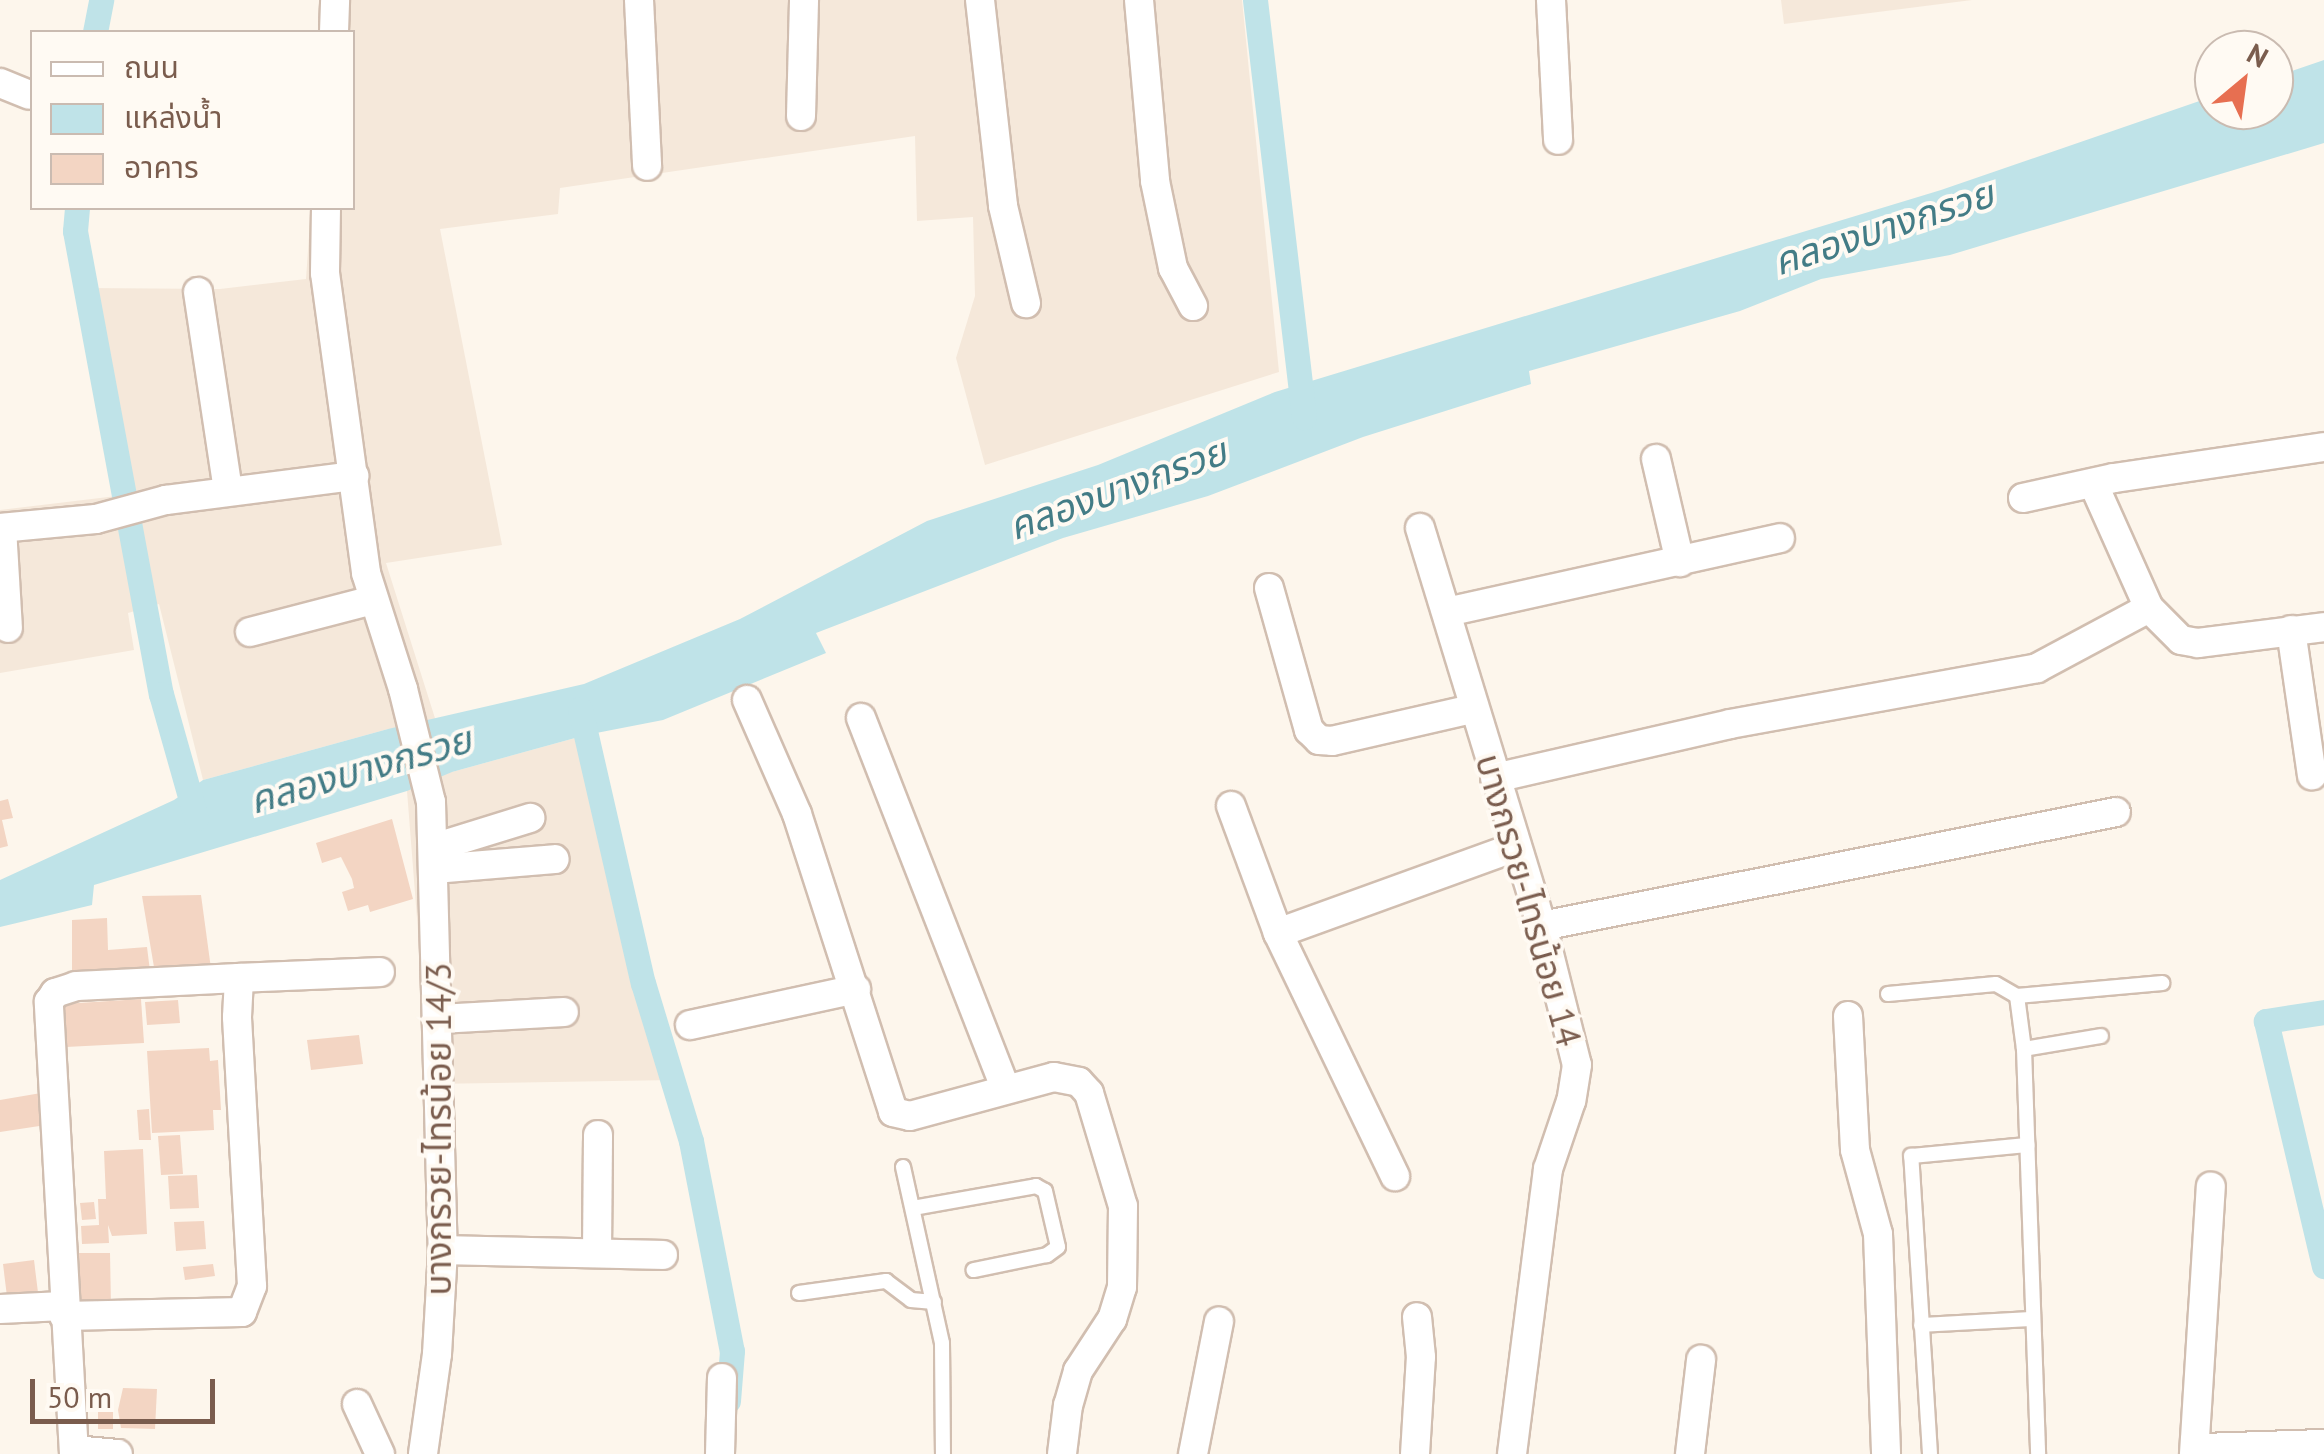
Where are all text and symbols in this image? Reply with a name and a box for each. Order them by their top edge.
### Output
legend [30,30,355,210]
north arrow [2194,30,2294,130]
text: N [2241,34,2275,76]
text: ถนน [124,47,179,86]
text: แหล่งน้ำ [124,97,222,136]
text: อาคาร [124,147,199,186]
water label: คลองบางกรวย [1767,170,1999,284]
water label: คลองบางกรวย [1002,427,1232,549]
water label: คลองบางกรวย [244,716,476,822]
street label: บางกรวย-ไทรน้อย 14 [1467,749,1591,1051]
street label: บางกรวย-ไทรน้อย 14/3 [417,962,459,1296]
scale bar [35,1359,220,1421]
text: 50 m [47,1377,112,1416]

